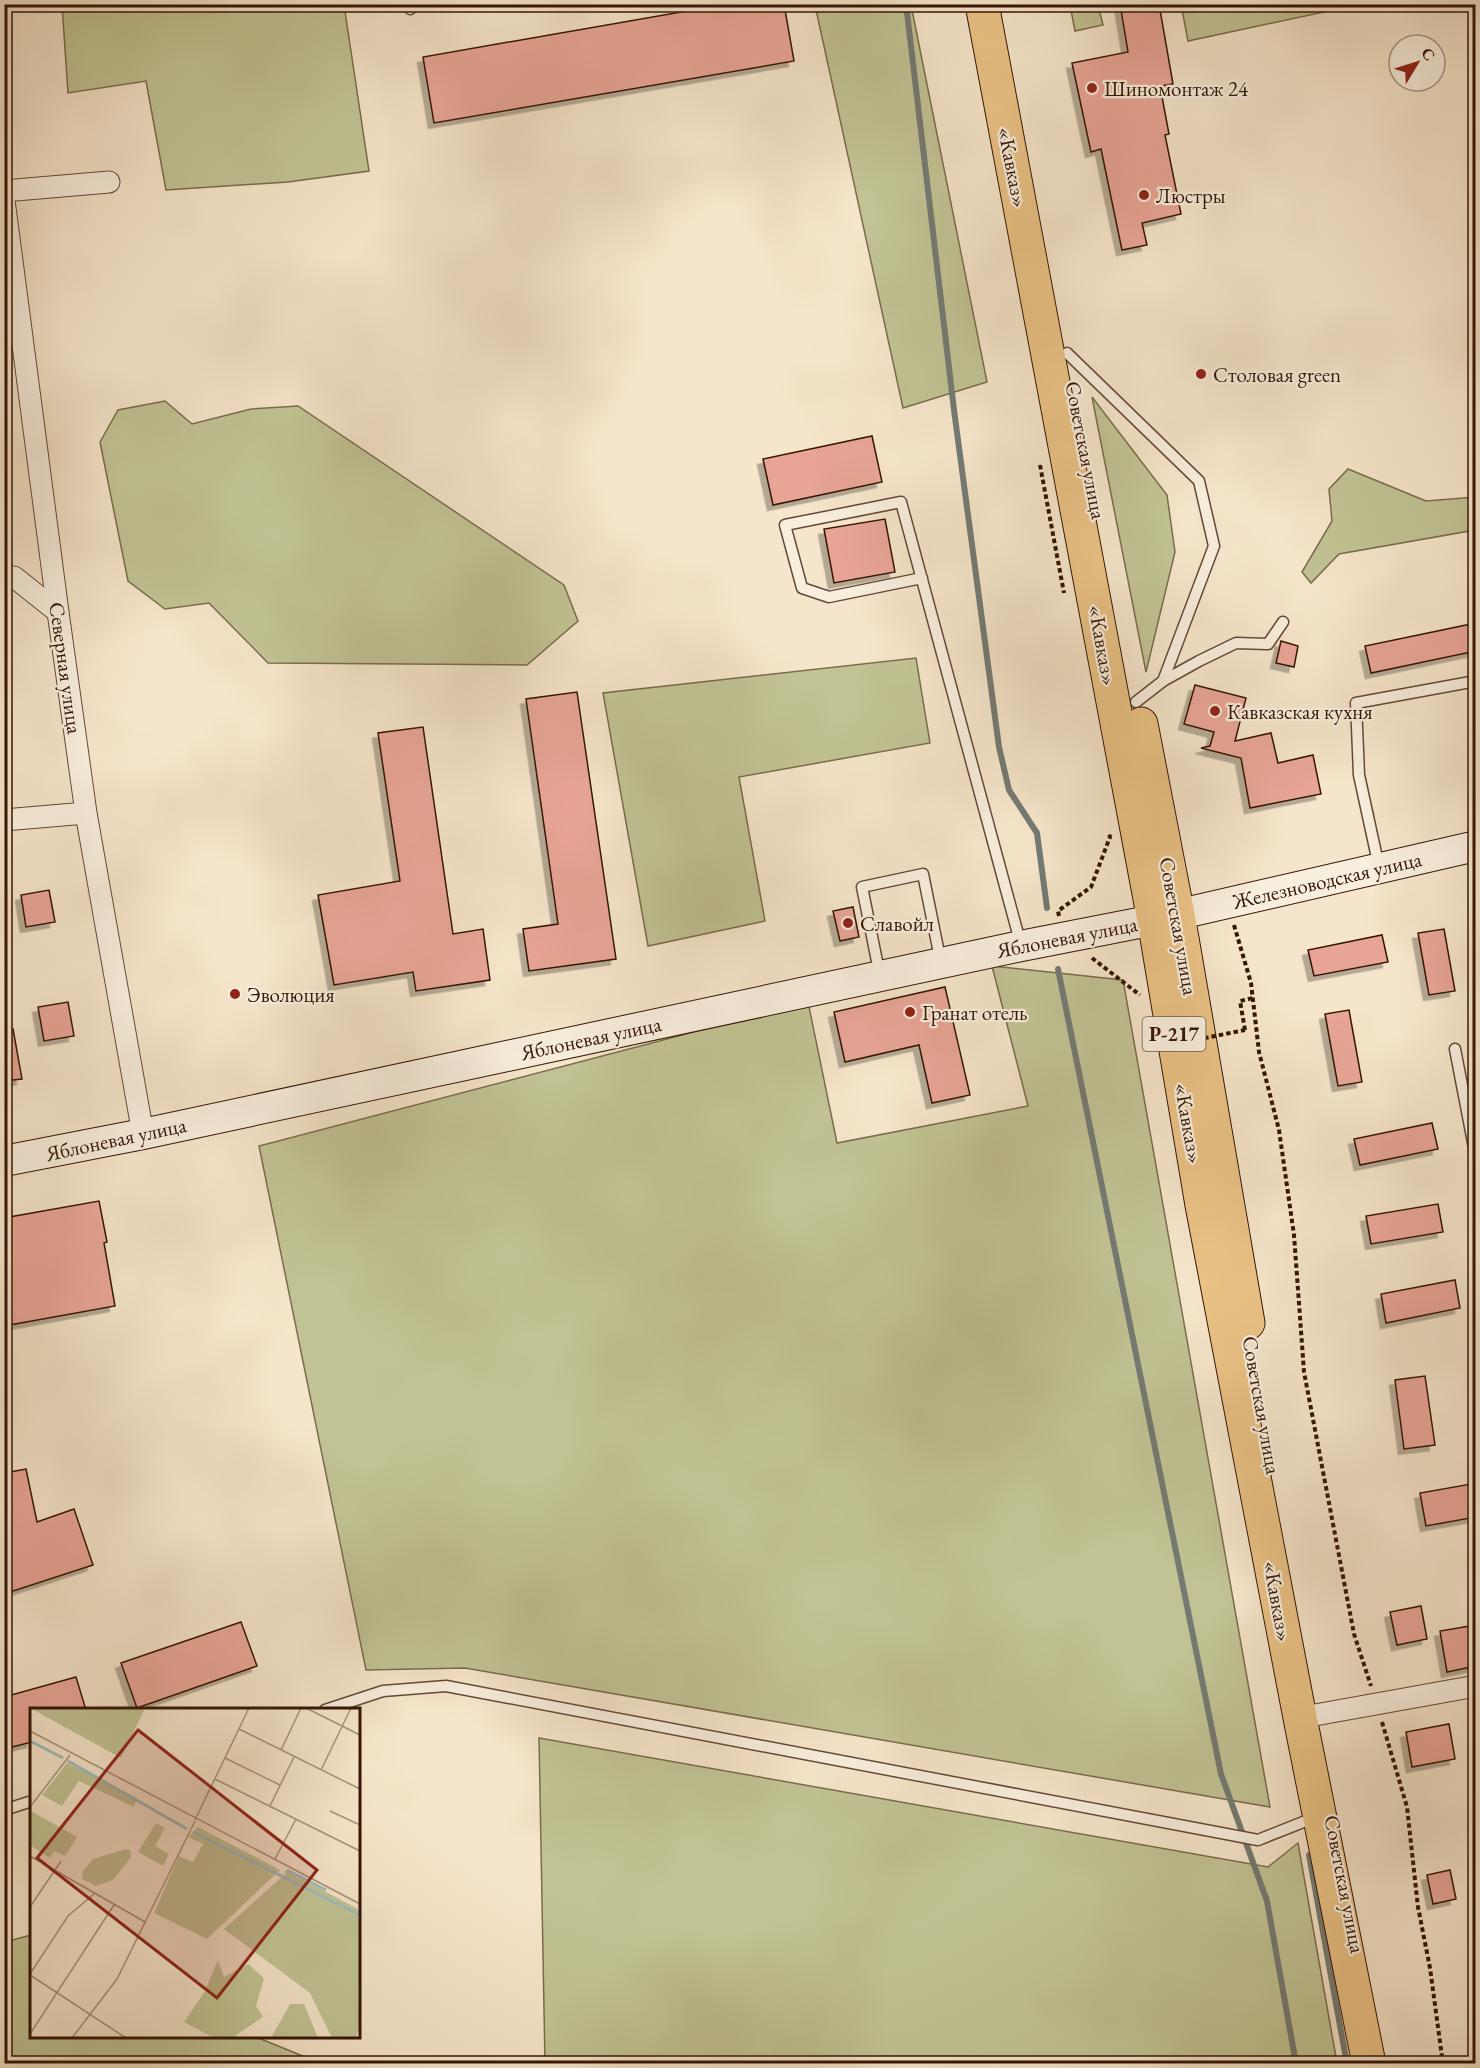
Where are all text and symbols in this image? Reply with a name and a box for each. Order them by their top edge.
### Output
north arrow [1387,33,1447,93]
text: С [1417,43,1440,65]
place label: Шиномонтаж 24 [1104,75,1249,102]
marker: Шиномонтаж 24 [1085,81,1099,95]
street label: «Кавказ» [992,124,1034,210]
place label: Люстры [1156,182,1226,209]
marker: Люстры [1137,188,1151,202]
place label: Столовая green [1213,361,1341,388]
marker: Столовая green [1194,367,1208,381]
street label: Советская улица [1059,379,1113,522]
street label: Северная улица [43,600,89,736]
street label: «Кавказ» [1083,602,1123,688]
place label: Кавказская кухня [1227,698,1373,725]
marker: Кавказская кухня [1208,704,1222,718]
street label: Железноводская улица [1229,845,1425,915]
street label: Советская улица [1154,855,1205,998]
place label: Славойл [860,910,934,937]
street label: Яблоневая улица [993,910,1140,964]
marker: Славойл [841,916,855,930]
place label: Эволюция [247,981,335,1008]
marker: Эволюция [228,987,242,1001]
place label: Гранат отель [922,999,1028,1026]
marker: Гранат отель [903,1005,917,1019]
street label: Яблоневая улица [517,1010,664,1066]
road number: Р-217 [1142,1017,1206,1051]
street label: «Кавказ» [1169,1080,1209,1166]
street label: Яблоневая улица [42,1111,189,1167]
street label: Советская улица [1237,1334,1288,1477]
street label: «Кавказ» [1258,1558,1298,1644]
inset map [30,1708,360,2038]
street label: Советская улица [1318,1813,1372,1956]

